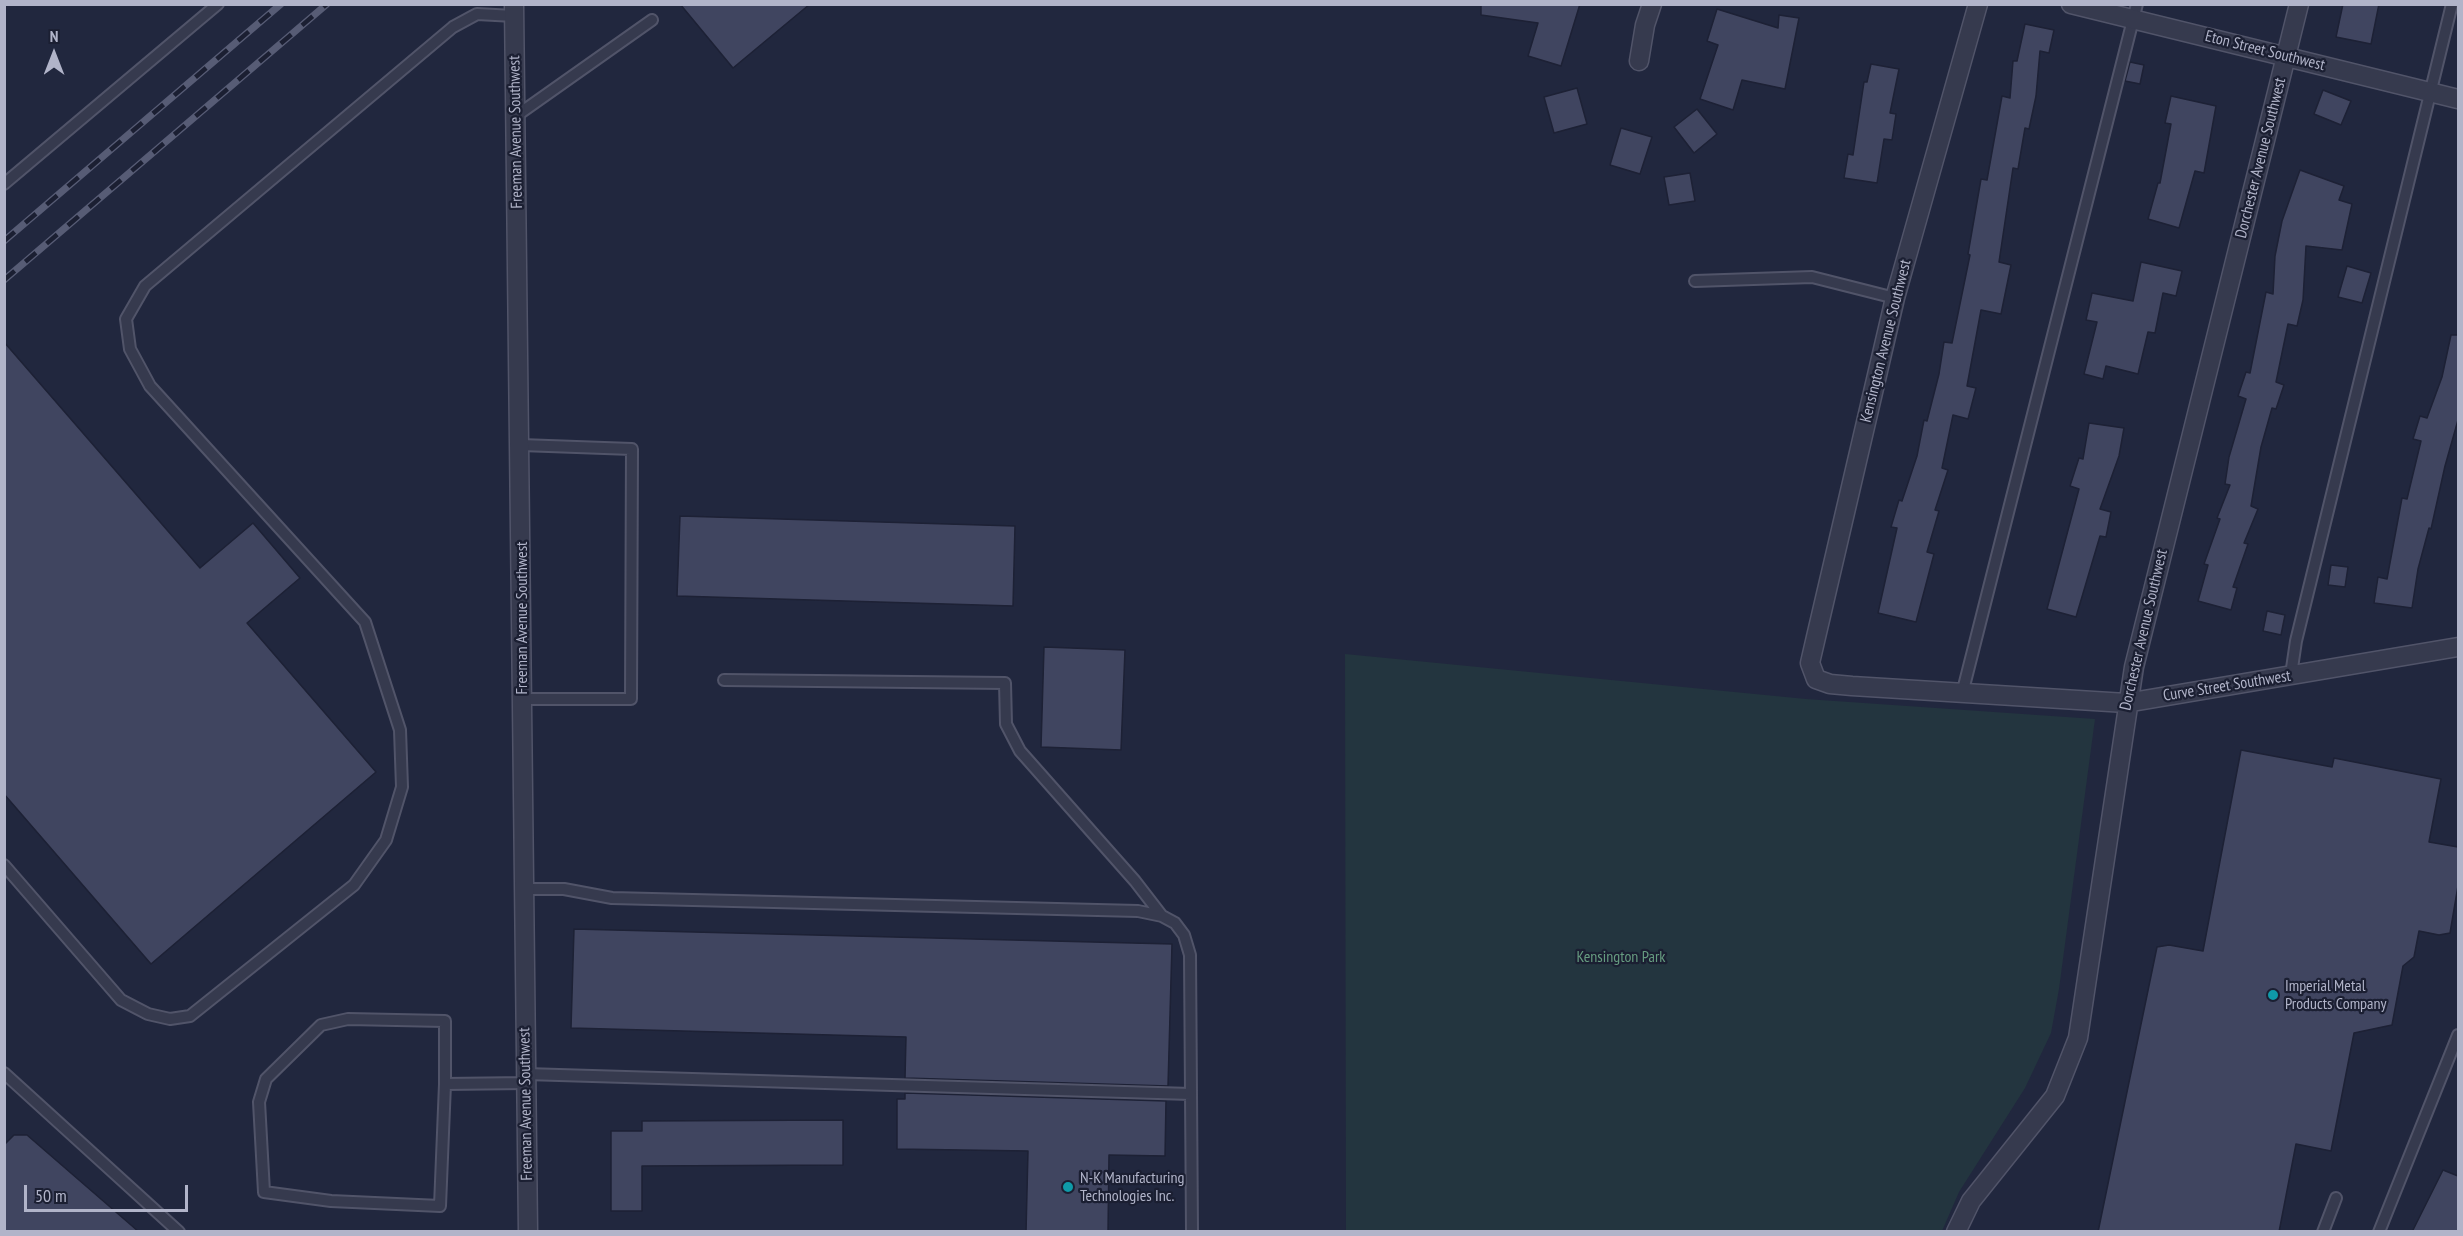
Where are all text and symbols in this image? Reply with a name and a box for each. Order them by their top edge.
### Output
north arrow [24,24,84,84]
text: N [50,26,58,46]
street label: Eton Street Southwest [2203,27,2327,75]
street label: Freeman Avenue Southwest [505,55,527,209]
street label: Dorchester Avenue Southwest [2232,76,2290,240]
street label: Kensington Avenue Southwest [1856,258,1916,424]
street label: Freeman Avenue Southwest [512,541,532,695]
street label: Dorchester Avenue Southwest [2116,548,2172,712]
street label: Curve Street Southwest [2162,666,2292,706]
park label: Kensington Park [1576,947,1666,967]
place label: Imperial Metal Products Company [2285,976,2386,1014]
marker: Imperial Metal Products Company [2266,988,2280,1002]
street label: Freeman Avenue Southwest [515,1027,537,1181]
place label: N-K Manufacturing Technologies Inc. [1080,1168,1184,1206]
scale bar [27,1173,190,1211]
marker: N-K Manufacturing Technologies Inc. [1061,1180,1075,1194]
text: 50 m [35,1184,67,1207]

